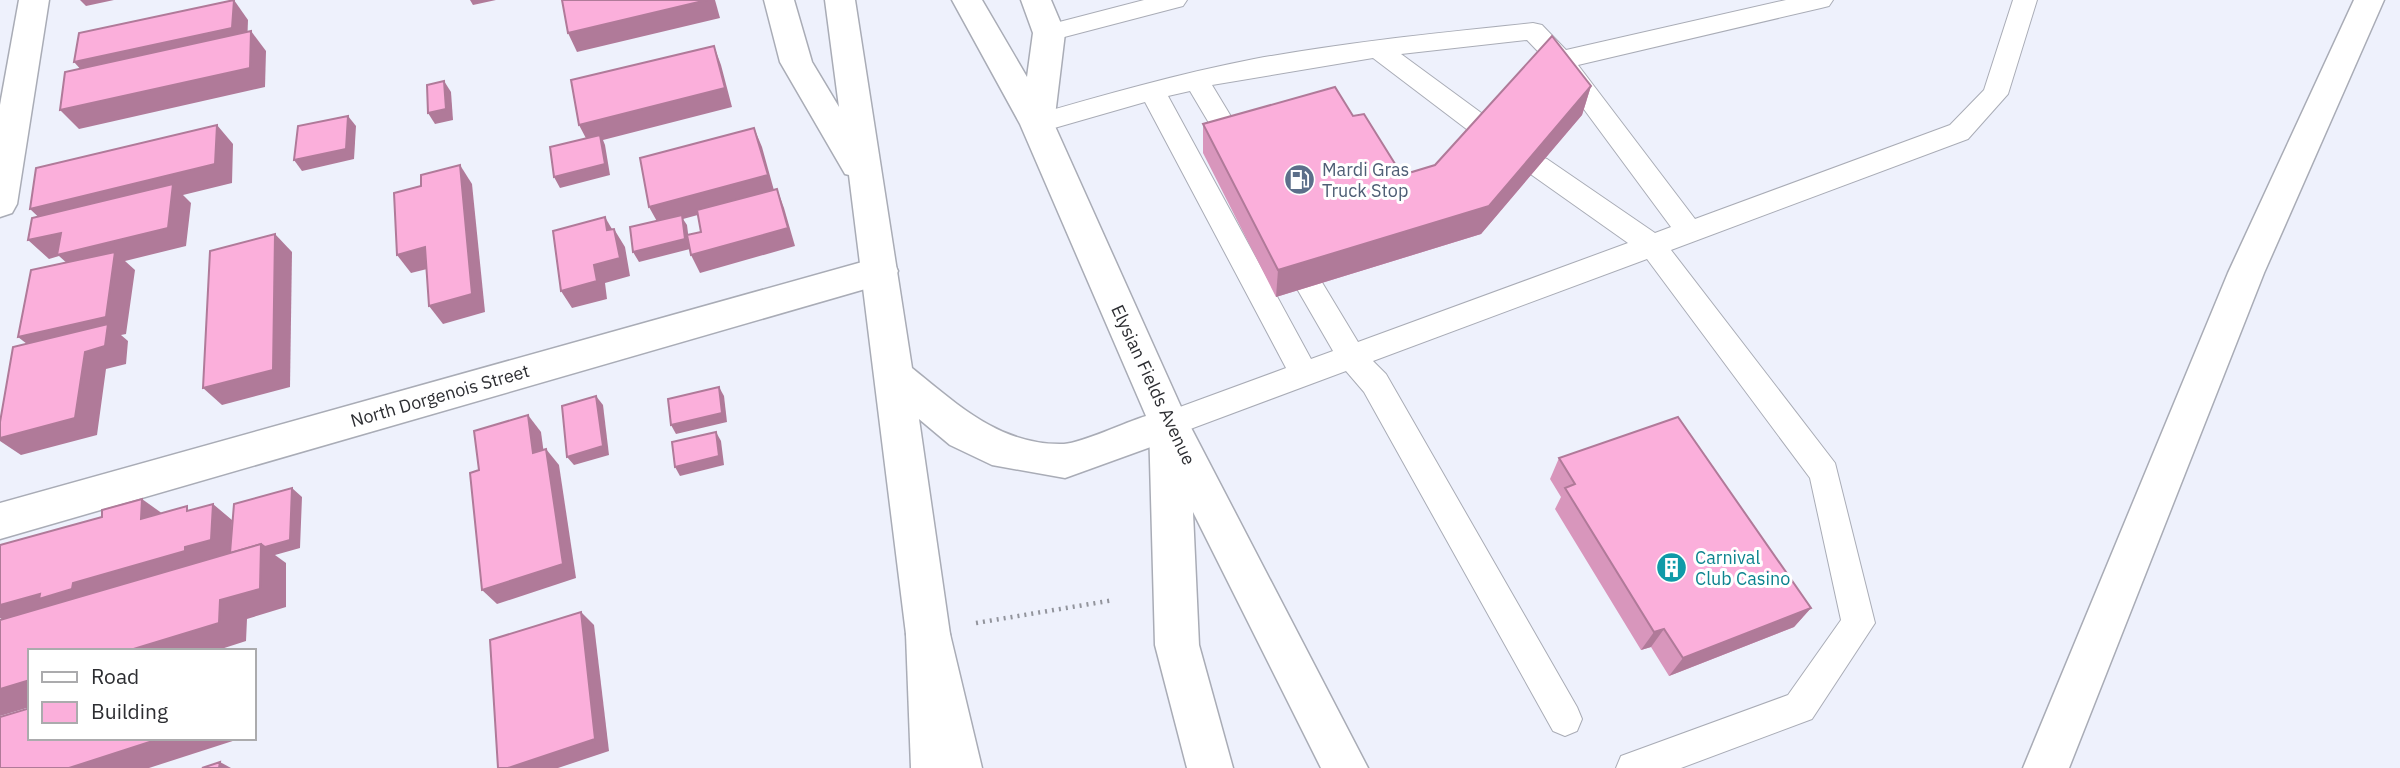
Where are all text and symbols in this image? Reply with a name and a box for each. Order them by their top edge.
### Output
place label: Mardi Gras Truck Stop [1322,158,1409,202]
fuel station icon: Mardi Gras Truck Stop [1282,163,1316,197]
street label: Elysian Fields Avenue [1106,301,1201,469]
street label: North Dorgenois Street [348,359,532,432]
place label: Carnival Club Casino [1695,546,1790,590]
building icon: Carnival Club Casino [1655,551,1689,585]
legend [28,649,256,740]
text: Road [91,662,139,690]
text: Building [91,697,168,725]

